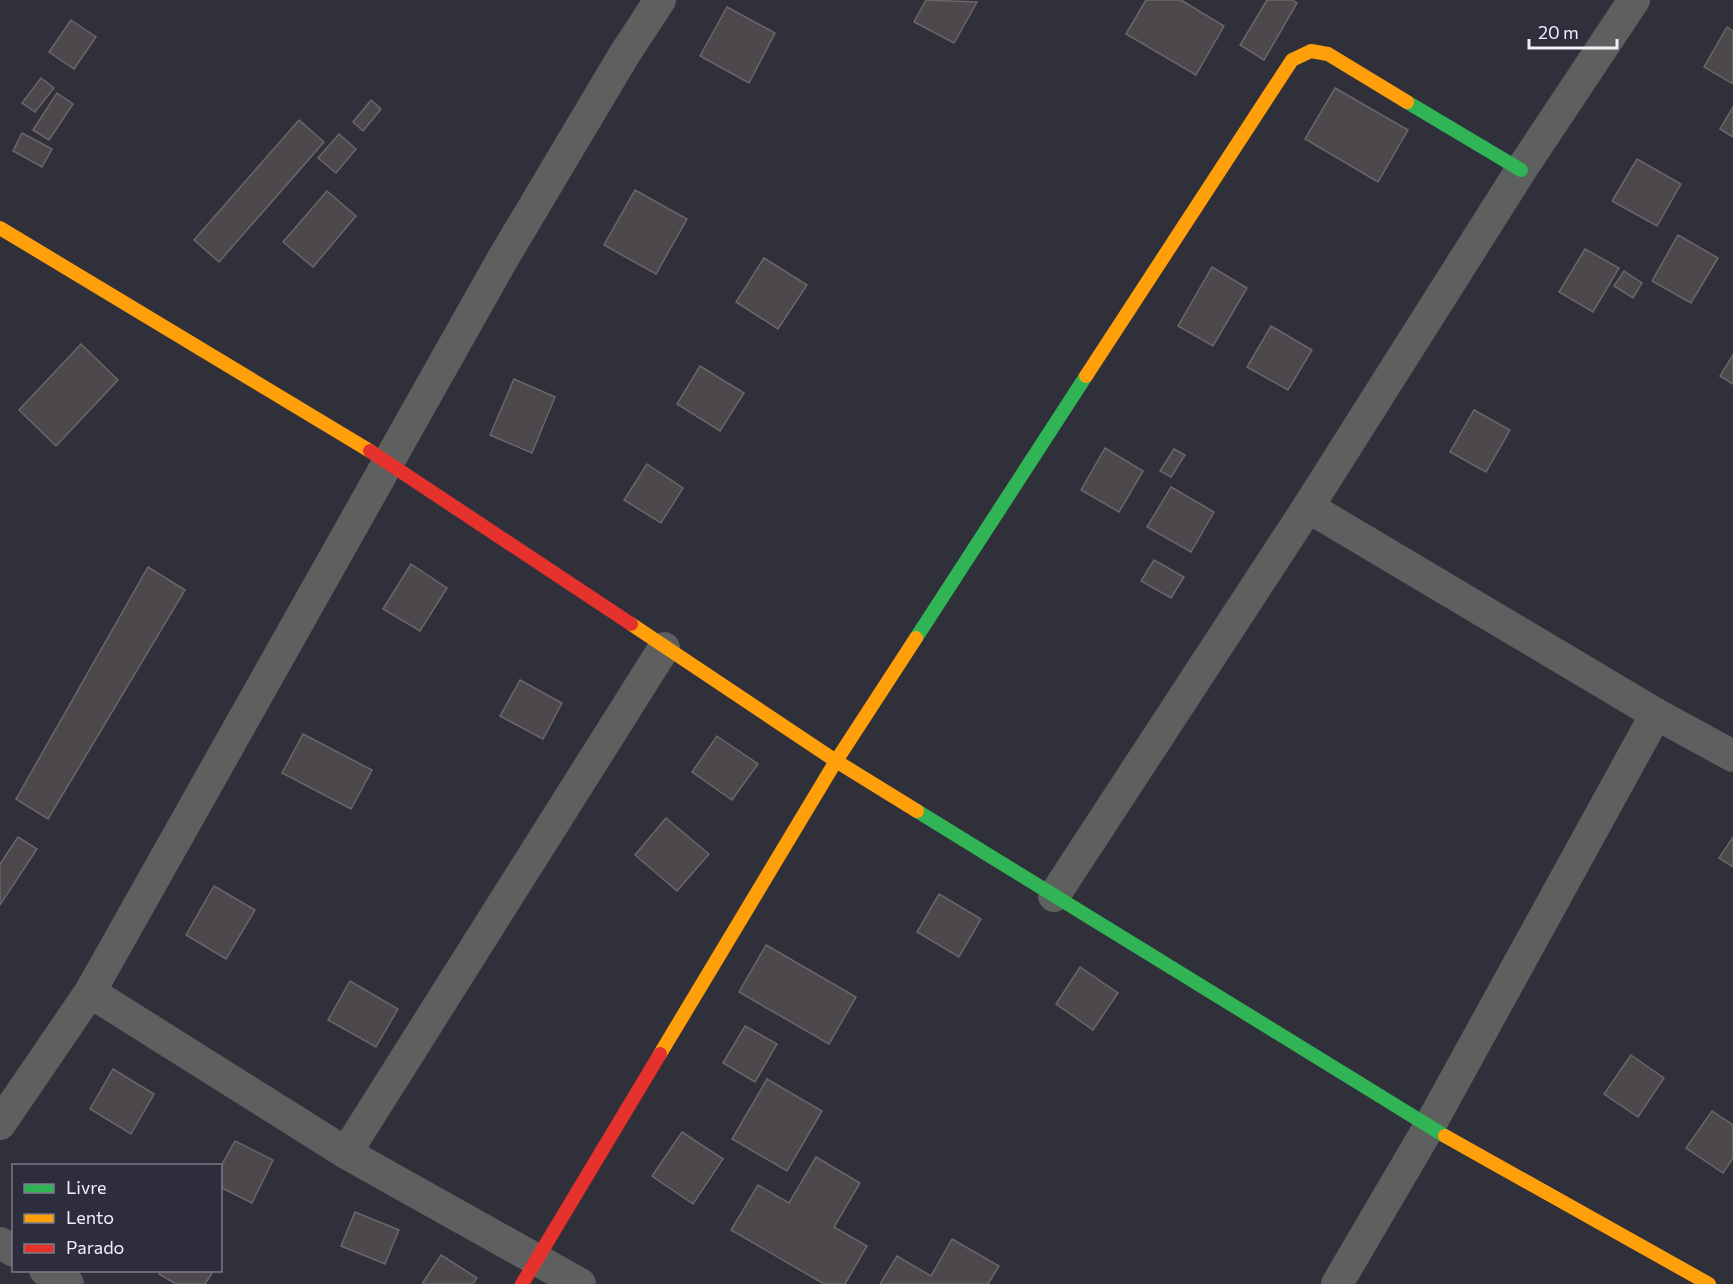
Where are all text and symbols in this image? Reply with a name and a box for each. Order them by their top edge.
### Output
scale bar [1529,12,1618,50]
text: 20 m [1538,21,1579,43]
legend [12,1164,222,1272]
text: Livre [66,1176,107,1198]
text: Lento [66,1206,114,1228]
text: Parado [66,1236,124,1258]

